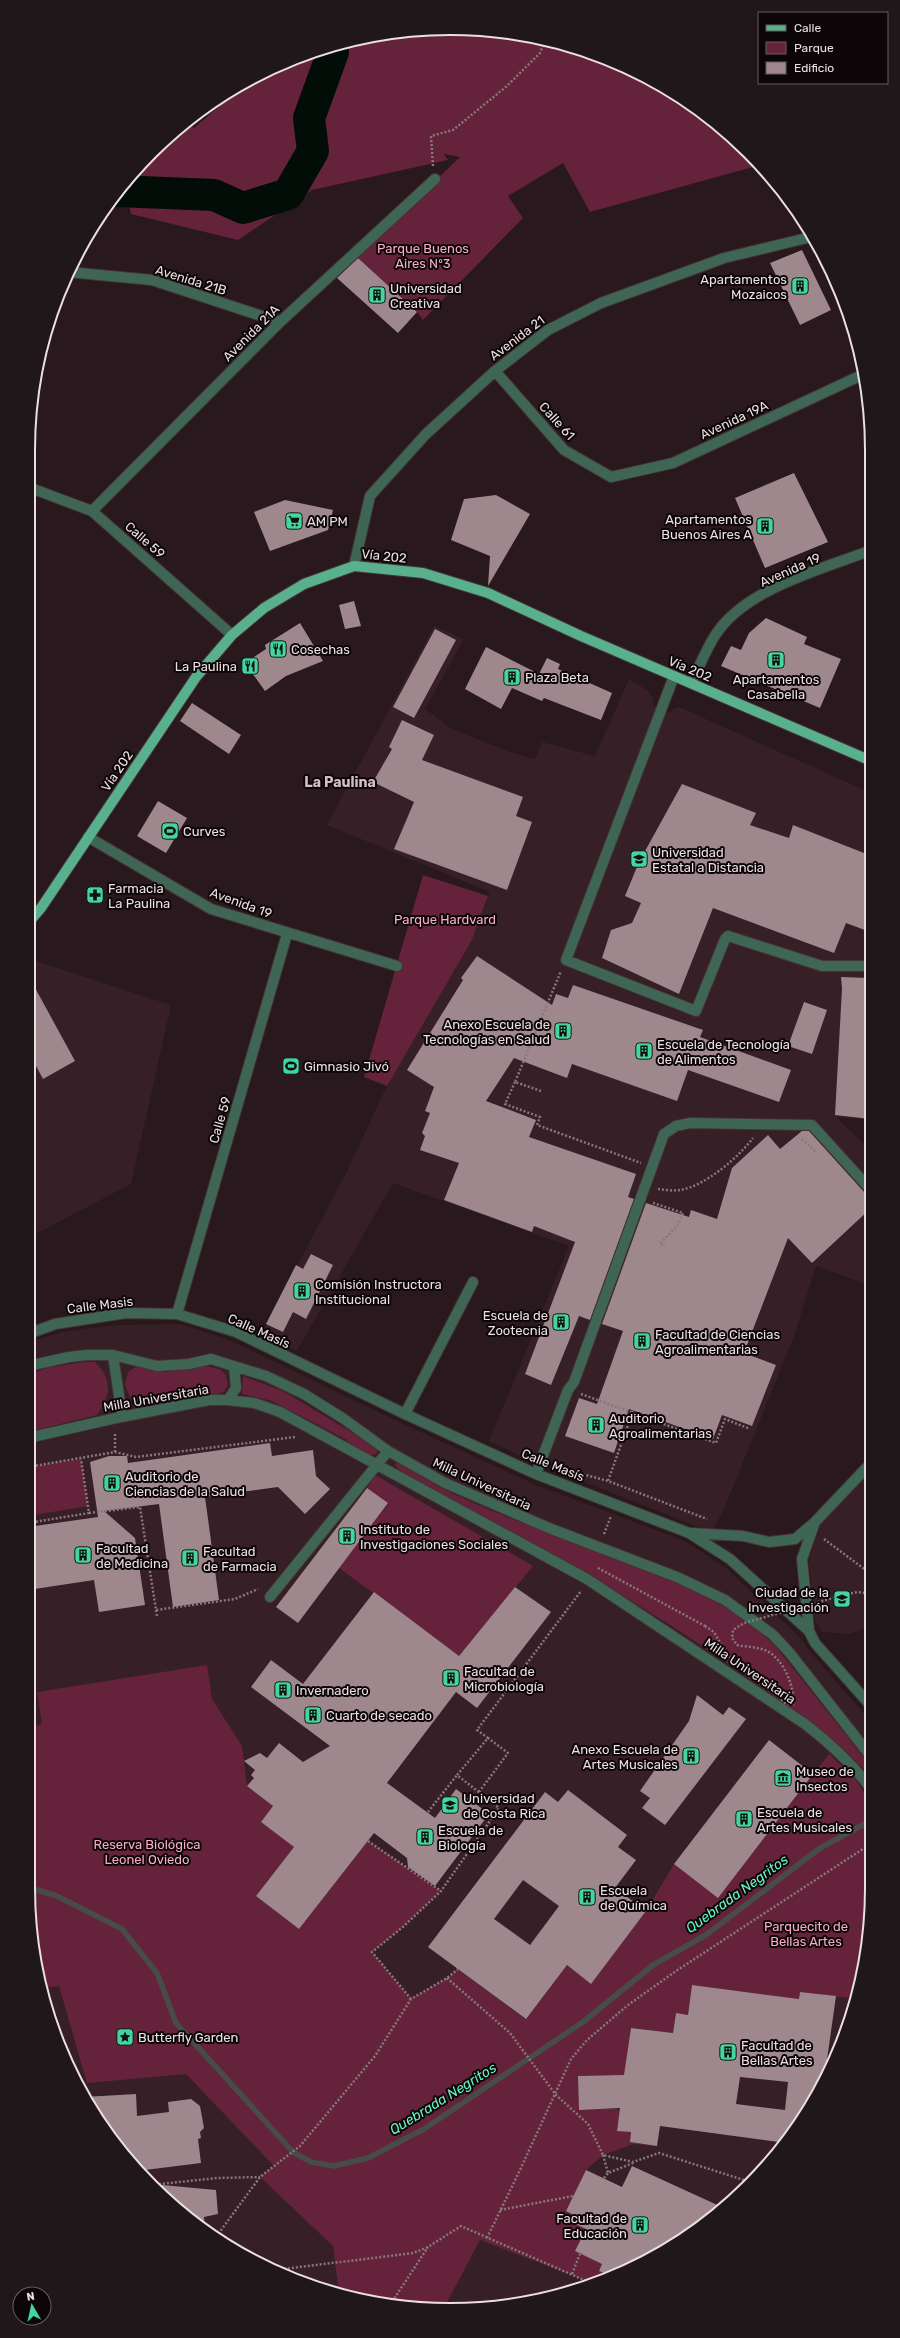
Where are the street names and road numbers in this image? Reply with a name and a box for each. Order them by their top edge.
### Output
street label: Avenida 21B [154,262,228,298]
street label: Avenida 21A [220,301,283,364]
street label: Avenida 21 [487,312,547,364]
street label: Avenida 19A [698,398,771,442]
street label: Calle 61 [536,399,578,443]
street label: Calle 59 [122,519,168,562]
street label: Vía 202 [361,546,407,566]
street label: Avenida 19 [757,550,823,590]
street label: Vía 202 [666,653,714,685]
street label: Vía 202 [98,748,136,794]
street label: Avenida 19 [208,885,274,921]
street label: Calle 59 [206,1095,234,1145]
street label: Calle Masis [66,1293,134,1316]
street label: Calle Masís [226,1311,293,1352]
street label: Milla Universitaria [102,1381,210,1415]
street label: Calle Masís [519,1446,587,1485]
street label: Milla Universitaria [430,1455,534,1513]
street label: Milla Universitaria [702,1635,798,1707]

